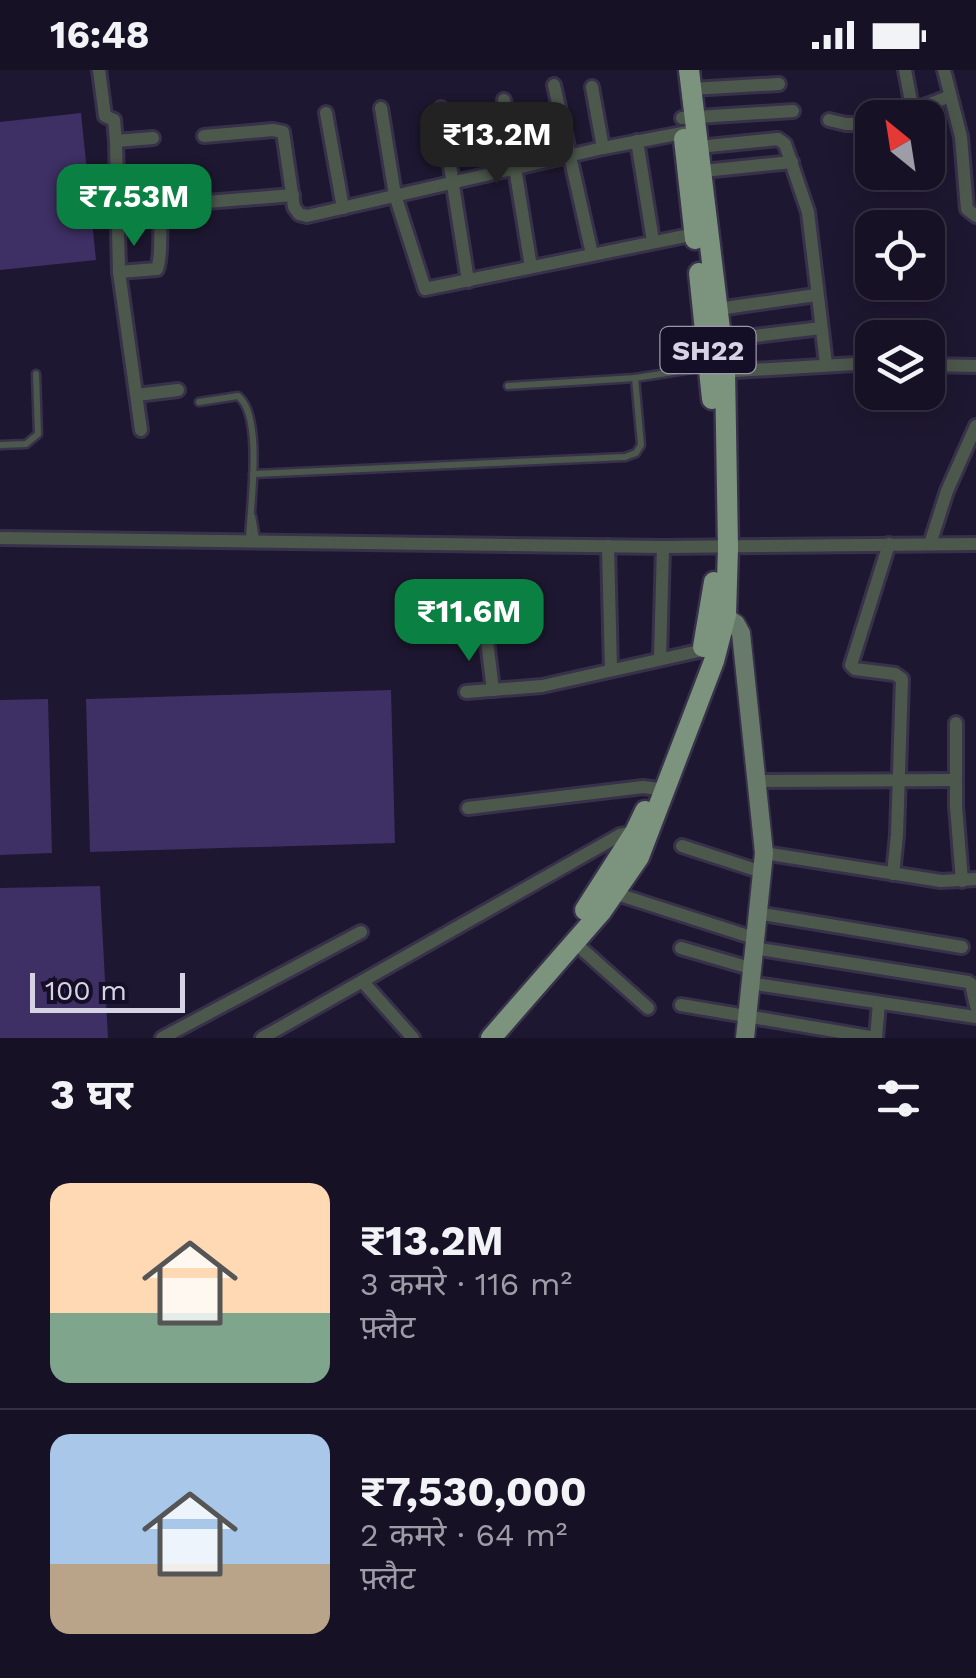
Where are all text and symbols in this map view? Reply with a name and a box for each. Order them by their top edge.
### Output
text: 16:48 [50,13,150,57]
north arrow [855,100,945,190]
map controls [855,100,945,410]
pin: ₹13.2M [416,102,578,187]
text: ₹13.2M [442,115,552,153]
pin: ₹7.53M [53,164,215,249]
text: ₹7.53M [79,177,189,215]
button: locate [855,210,945,300]
button: layers [855,320,945,410]
road number: SH22 [660,327,756,373]
pin: ₹11.6M [388,579,550,664]
text: ₹11.6M [417,592,521,630]
scale bar [30,968,185,1013]
text: 100 m [45,974,127,1007]
text: 3 घर [50,1070,133,1119]
icon: filters [871,1071,926,1126]
text: ₹13.2M [360,1216,504,1265]
icon: home [130,1223,250,1343]
text: 3 कमरे · 116 m² [360,1265,572,1303]
text: फ़्लैट [360,1308,415,1346]
text: ₹7,530,000 [360,1467,587,1516]
icon: home [130,1474,250,1594]
text: 2 कमरे · 64 m² [360,1516,568,1554]
text: फ़्लैट [360,1559,415,1597]

